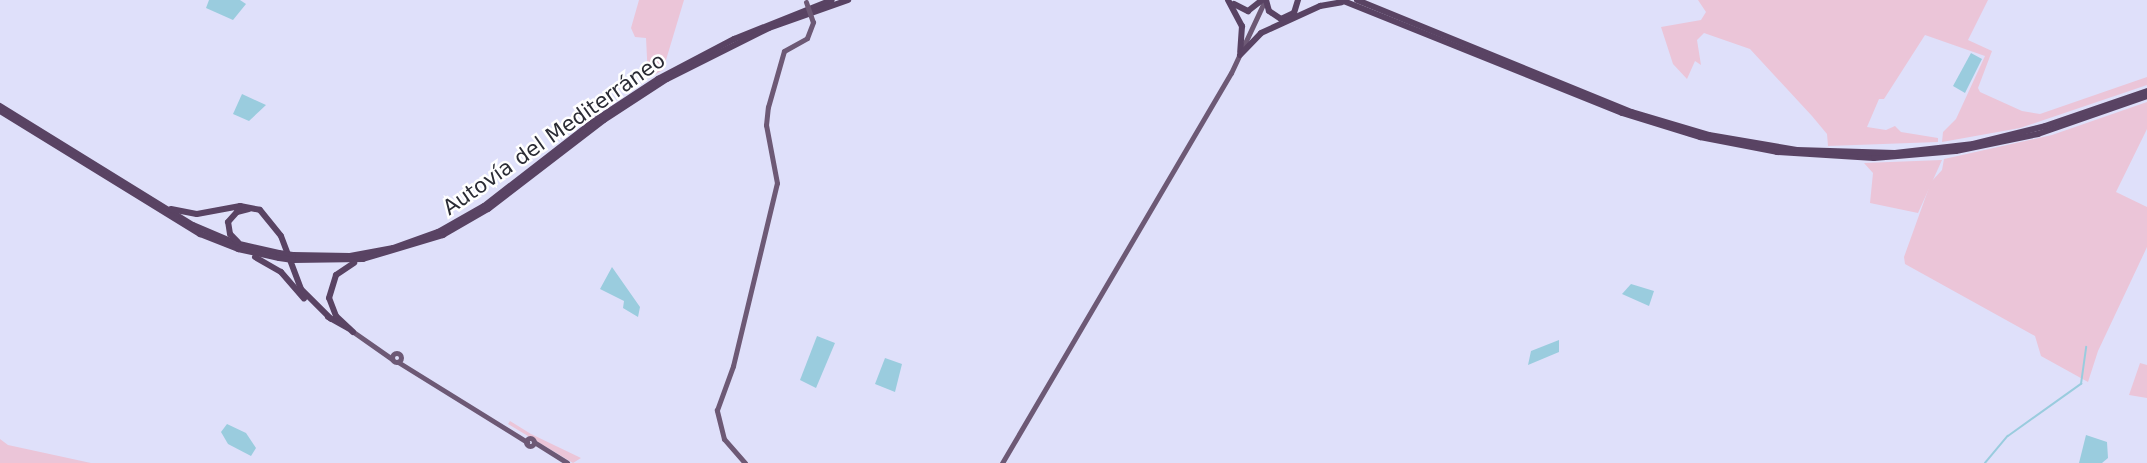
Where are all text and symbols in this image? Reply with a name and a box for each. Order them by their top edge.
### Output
street label: Autovía del Mediterráneo [438,48,670,220]

